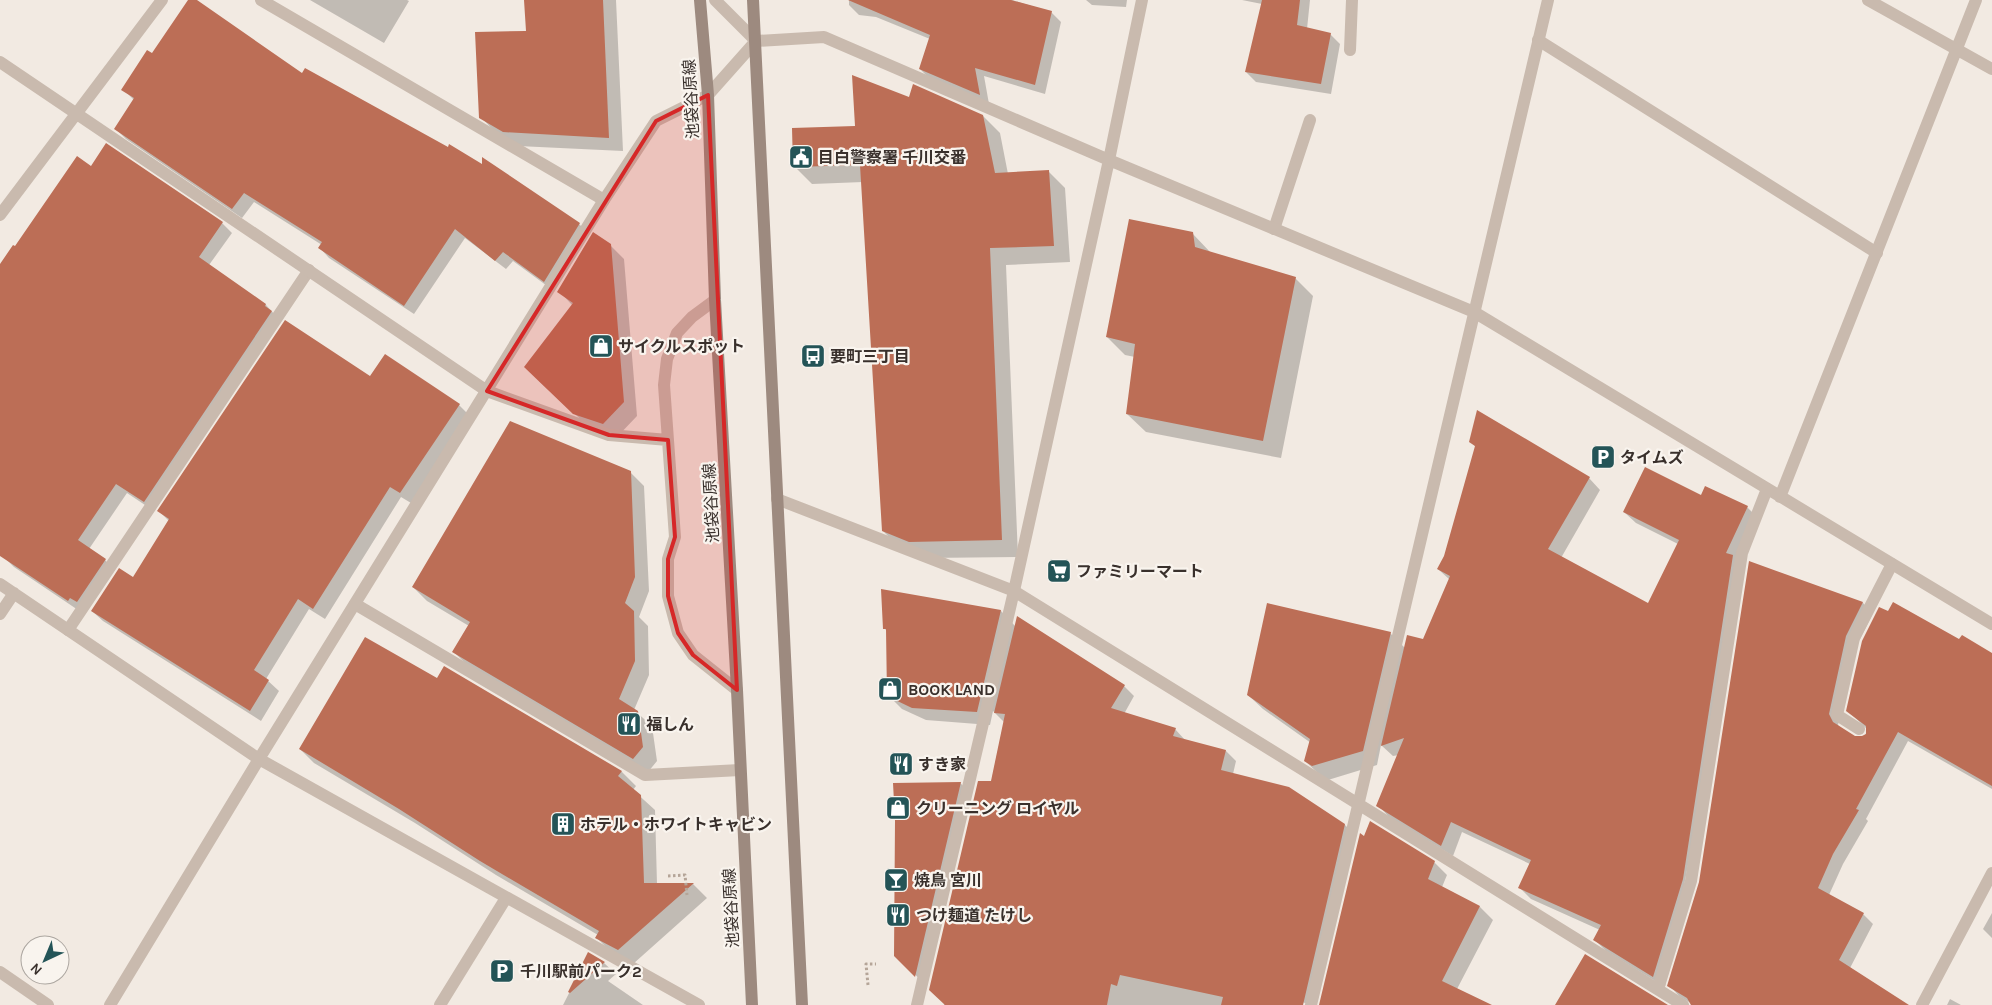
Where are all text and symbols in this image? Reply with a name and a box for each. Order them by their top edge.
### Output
street label: 池袋谷原線 [679,59,703,139]
public building icon: 目白警察署 千川交番 [788,144,814,170]
place label: 目白警察署 千川交番 [818,148,966,167]
shop icon: サイクルスポット [588,333,614,359]
place label: サイクルスポット [618,337,745,356]
bus stop icon: 要町三丁目 [800,343,826,369]
place label: 要町三丁目 [830,347,910,366]
parking icon: タイムズ [1590,444,1616,470]
place label: タイムズ [1620,448,1684,467]
street label: 池袋谷原線 [699,463,723,543]
supermarket icon: ファミリーマート [1046,558,1072,584]
place label: ファミリーマート [1076,562,1204,581]
shop icon: BOOK LAND [877,676,903,702]
place label: BOOK LAND [908,680,995,699]
restaurant icon: 福しん [616,711,642,737]
place label: 福しん [646,715,694,734]
restaurant icon: すき家 [888,751,914,777]
place label: すき家 [918,755,966,774]
shop icon: クリーニング ロイヤル [885,795,911,821]
place label: クリーニング ロイヤル [916,799,1080,818]
building icon: ホテル・ホワイトキャビン [550,811,576,837]
place label: ホテル・ホワイトキャビン [580,815,772,834]
bar icon: 焼鳥 宮川 [883,867,909,893]
street label: 池袋谷原線 [719,868,743,948]
place label: 焼鳥 宮川 [914,871,982,890]
restaurant icon: つけ麺道 たけし [885,902,911,928]
place label: つけ麺道 たけし [916,906,1032,925]
north arrow [20,935,70,985]
parking icon: 千川駅前パーク2 [489,958,515,984]
text: N [27,959,46,979]
place label: 千川駅前パーク2 [520,962,642,981]

